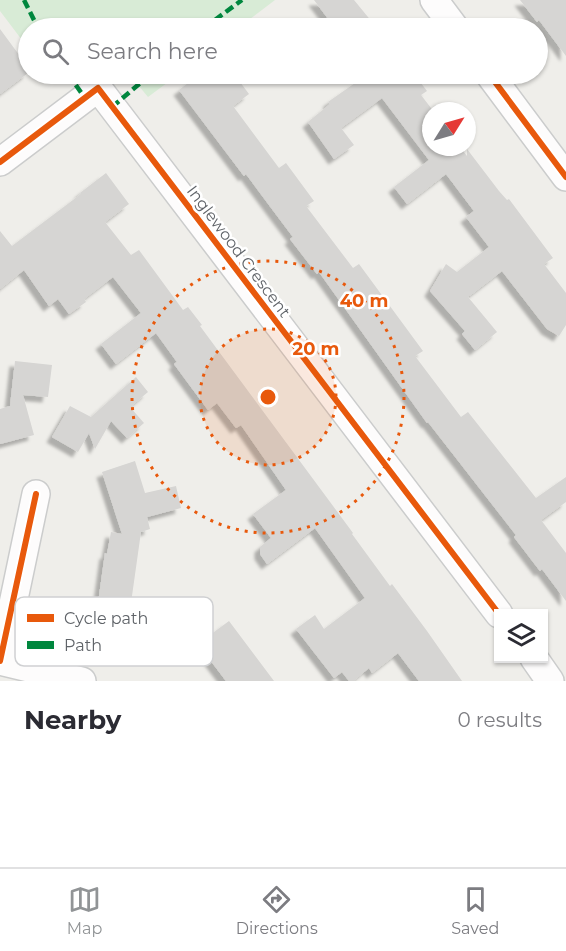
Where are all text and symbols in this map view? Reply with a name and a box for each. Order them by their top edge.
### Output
search box [18,18,548,84]
icon: search [39,35,72,68]
text: Search here [87,38,218,65]
north arrow [422,102,476,156]
street label: Inglewood Crescent [183,182,295,321]
text: 40 m [340,290,388,312]
text: 20 m [293,338,339,360]
centre of rings [258,387,278,407]
legend [15,597,213,666]
text: Cycle path [64,609,148,628]
map controls [494,609,548,663]
button: layers [494,609,548,663]
text: Path [64,636,102,655]
text: Nearby [24,704,121,736]
text: 0 results [457,708,542,732]
tab: Map [67,883,102,938]
tab: Directions [236,883,318,938]
tab: Saved [451,883,499,938]

